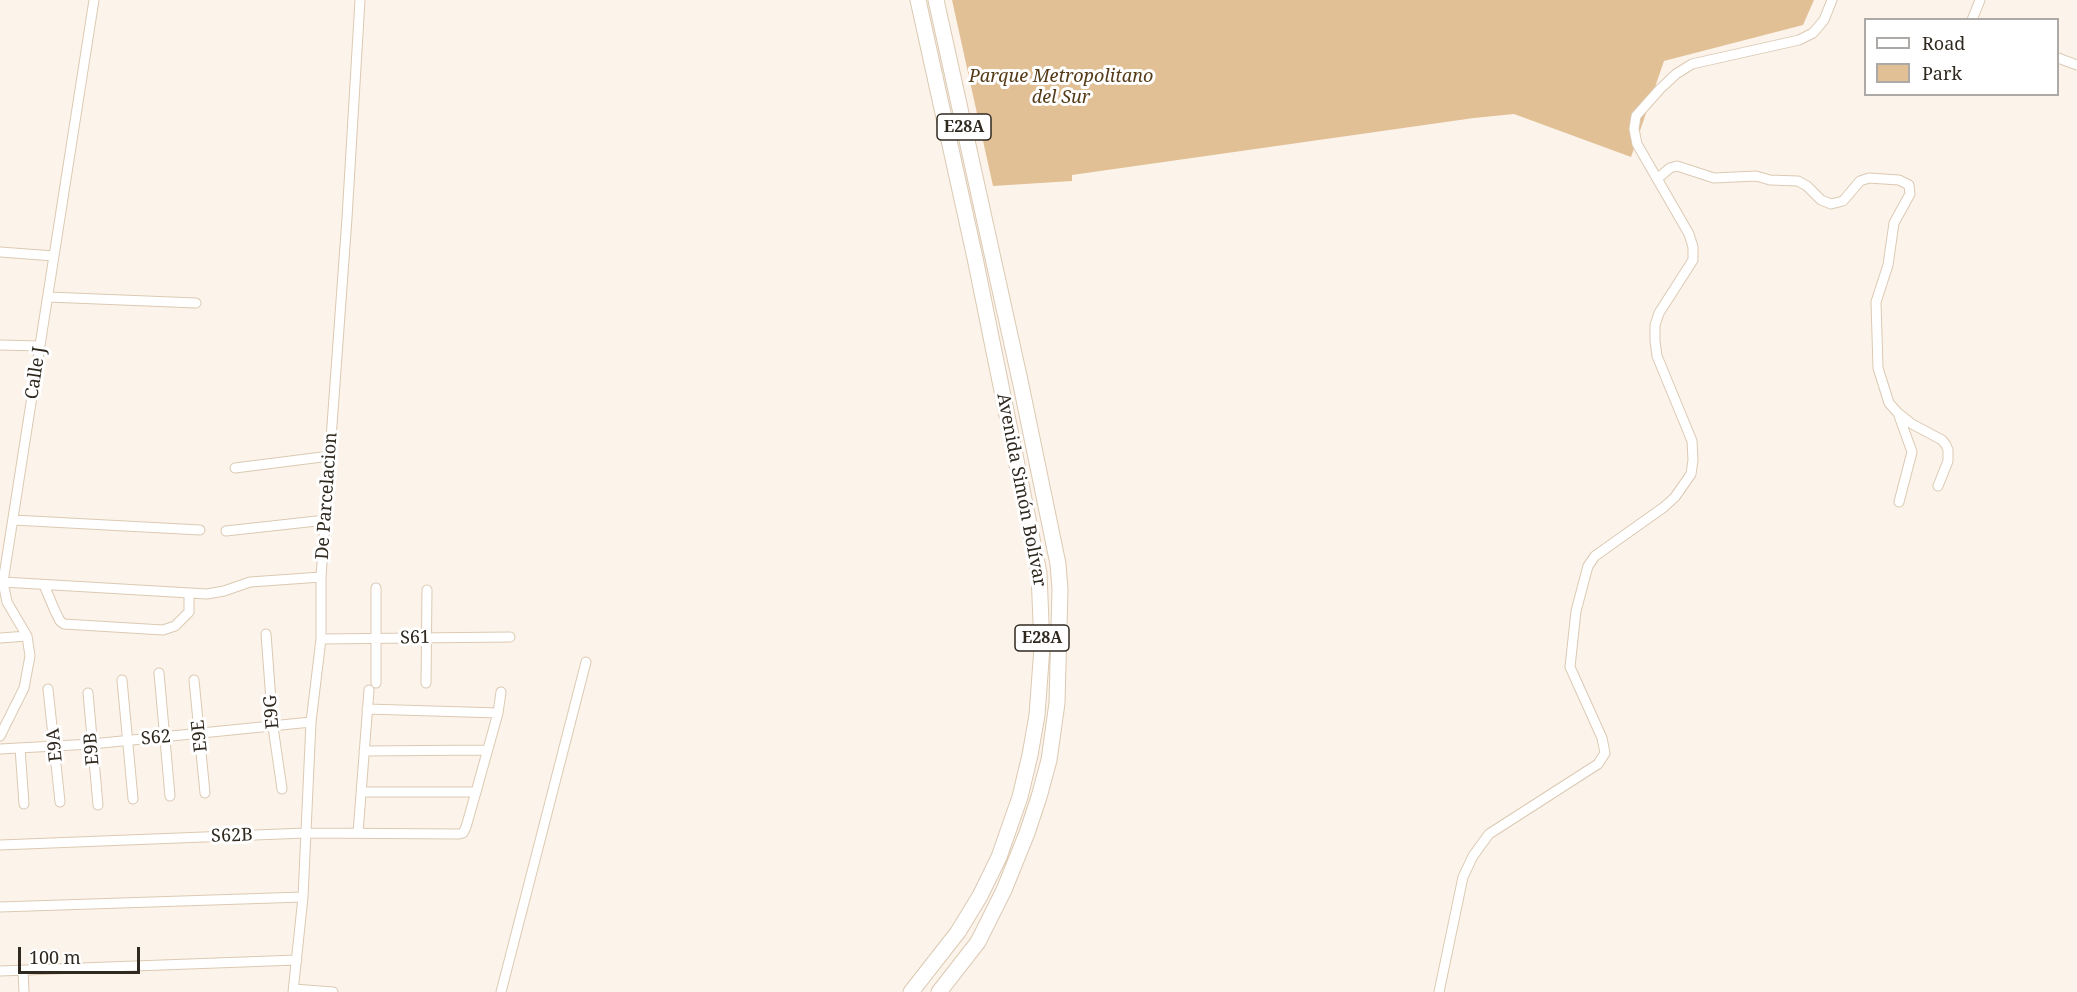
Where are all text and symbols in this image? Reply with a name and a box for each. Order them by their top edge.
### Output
legend [1864,18,2059,96]
text: Road [1922,31,1965,55]
text: Park [1922,61,1962,85]
park label: Parque Metropolitano del Sur [969,66,1153,109]
road number: E28A [937,114,991,140]
street label: Calle J [21,345,51,401]
street label: Avenida Simón Bolívar [992,391,1050,589]
street label: De Parcelacion [312,432,342,560]
road number: E28A [1015,625,1069,651]
street label: S61 [400,627,430,649]
street label: E9G [260,694,284,730]
street label: E9E [188,719,212,753]
street label: S62 [140,726,172,750]
street label: E9A [42,727,68,763]
street label: E9B [80,732,104,766]
street label: S62B [211,824,253,848]
scale bar [21,935,142,973]
text: 100 m [29,945,81,969]

